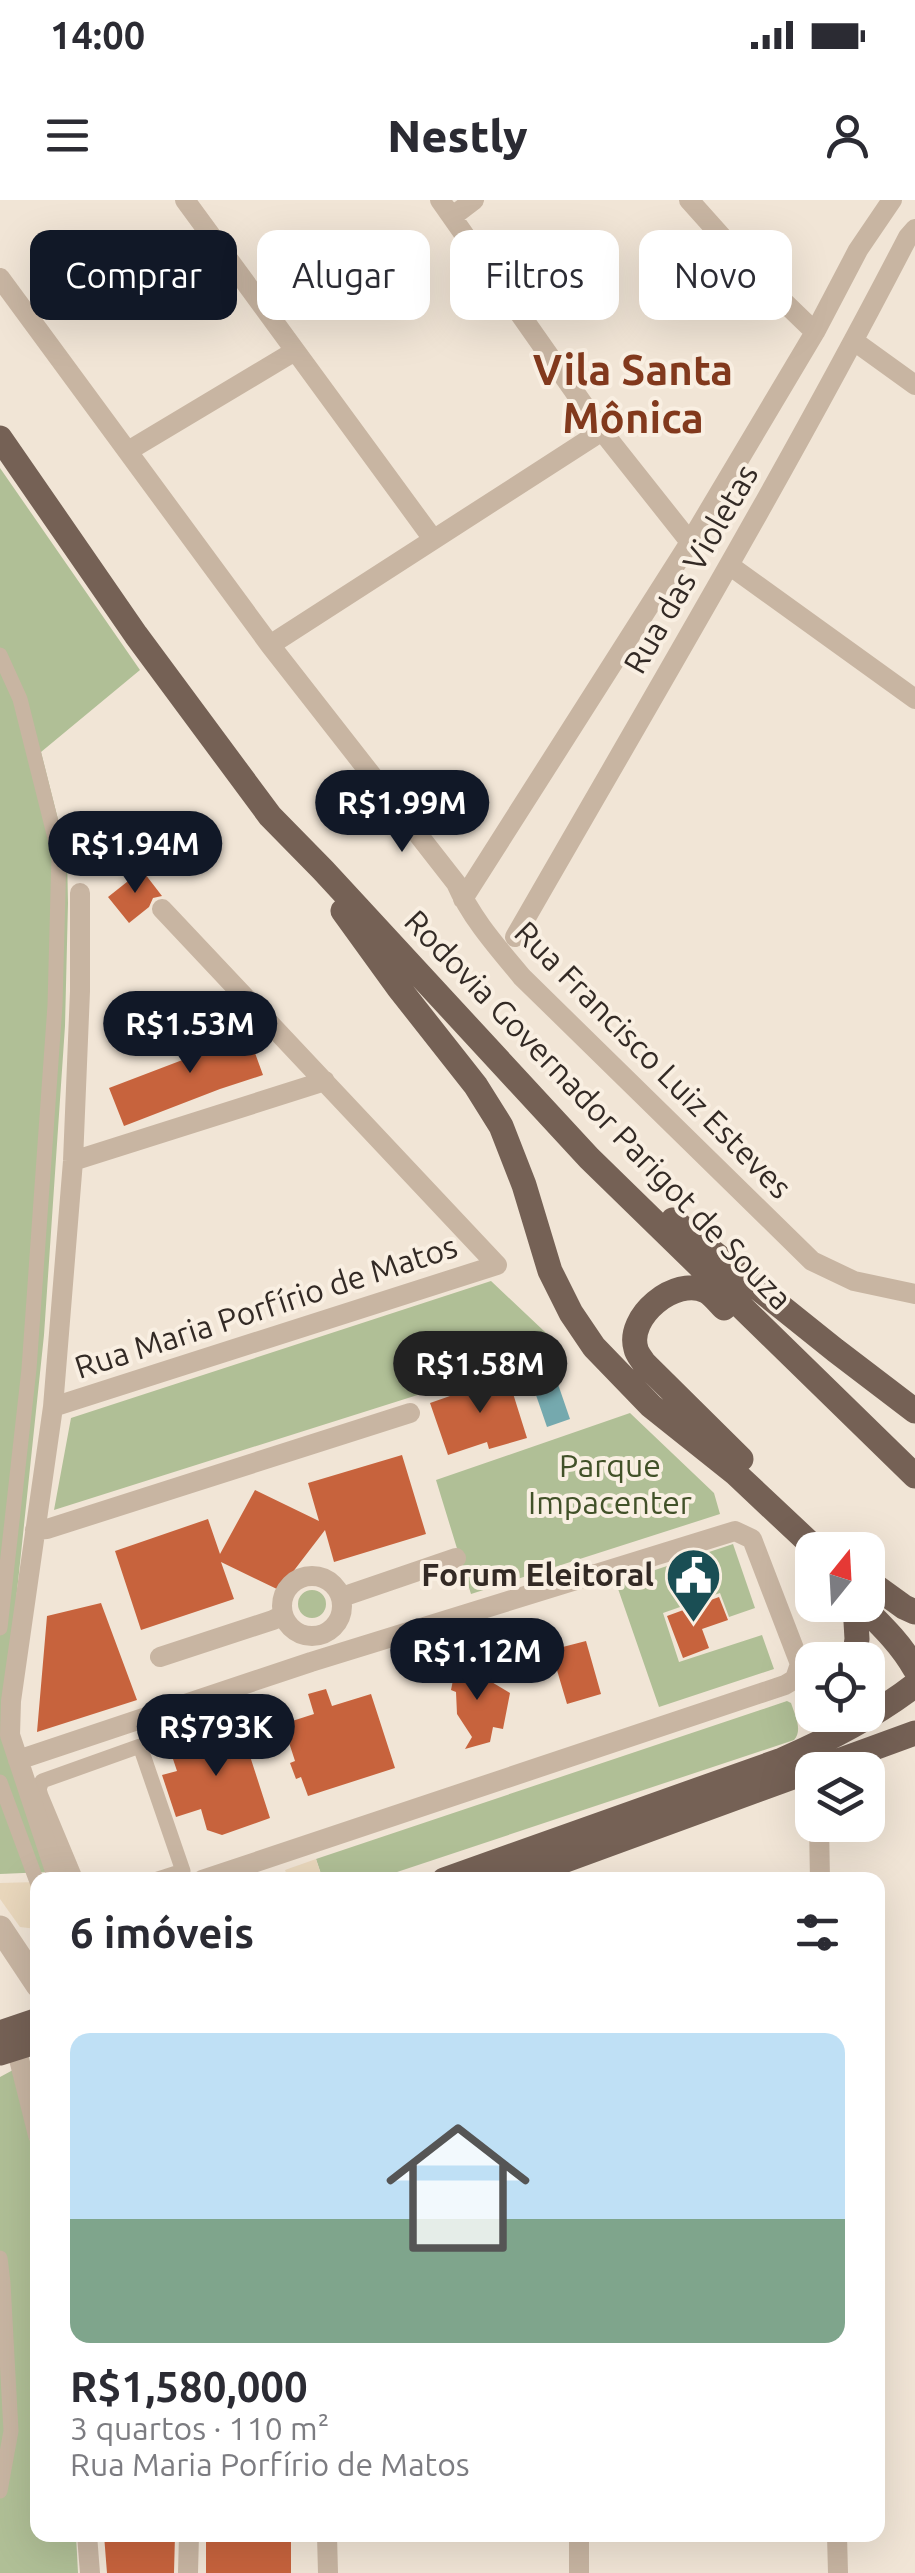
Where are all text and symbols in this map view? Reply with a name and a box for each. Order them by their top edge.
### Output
text: 14:00 [50,14,145,56]
icon: menu [40,108,95,163]
icon: person [820,108,875,163]
text: Nestly [387,110,528,161]
chip: Comprar [30,230,237,320]
chip: Alugar [257,230,430,320]
chip: Filtros [450,230,619,320]
chip: Novo [639,230,792,320]
district label: Vila Santa Mônica [533,346,733,441]
street label: Rua das Violetas [616,458,764,679]
pin: R$1.99M [310,770,494,855]
text: R$1.99M [337,784,467,820]
pin: R$1.94M [43,811,227,896]
text: R$1.94M [70,825,200,861]
street label: Rodovia Governador Parigot de Souza [398,902,799,1316]
street label: Rua Francisco Luiz Esteves [508,914,799,1205]
pin: R$1.53M [98,991,282,1076]
text: R$1.53M [125,1005,255,1041]
street label: Rua Maria Porfírio de Matos [70,1227,461,1385]
pin: R$1.58M [388,1331,572,1416]
text: R$1.58M [415,1345,545,1381]
park label: Parque Impacenter [528,1447,692,1520]
north arrow [795,1532,885,1622]
map controls [795,1532,885,1842]
public building icon: Forum Eleitoral [663,1545,723,1624]
place label: Forum Eleitoral [421,1556,654,1592]
pin: R$1.12M [385,1618,569,1703]
text: R$1.12M [412,1632,542,1668]
button: locate [795,1642,885,1732]
pin: R$793K [135,1694,297,1779]
text: R$793K [159,1708,273,1744]
button: layers [795,1752,885,1842]
icon: filters [790,1905,845,1960]
text: 6 imóveis [70,1909,254,1956]
icon: home [368,2098,548,2278]
text: R$1,580,000 [70,2363,308,2410]
text: 3 quartos · 110 m² [70,2410,329,2446]
text: Rua Maria Porfírio de Matos [70,2446,470,2482]

